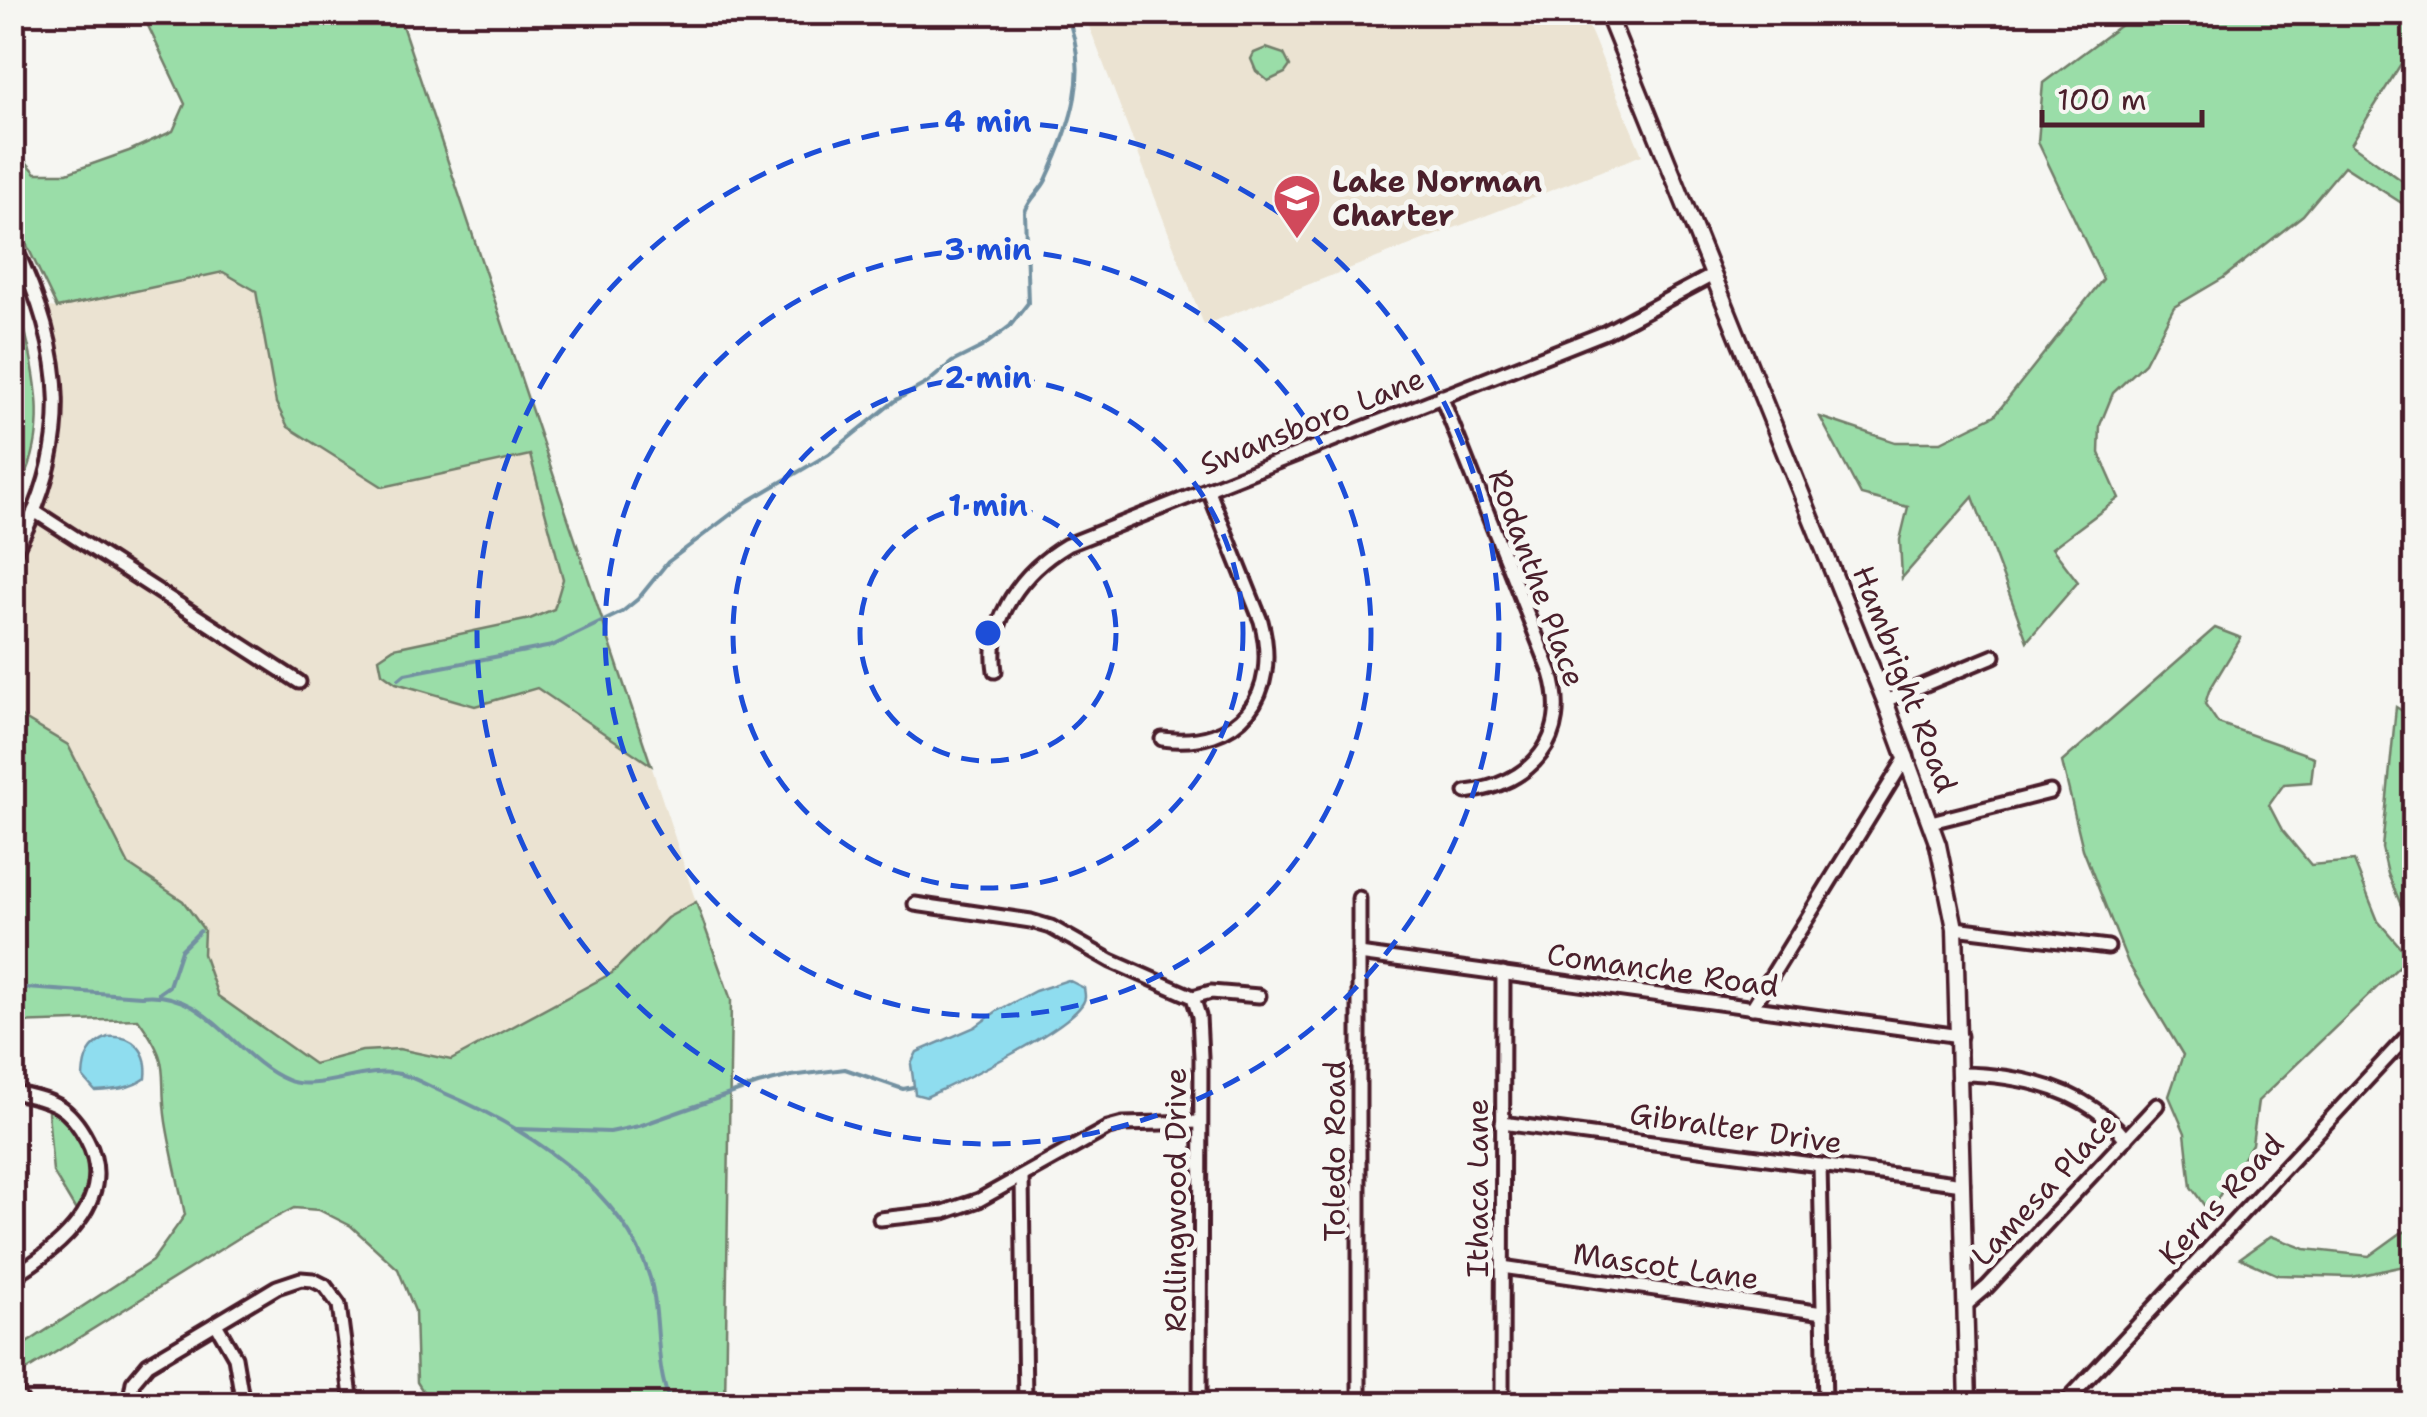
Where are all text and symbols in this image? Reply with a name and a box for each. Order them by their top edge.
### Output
scale bar [2042,65,2202,127]
text: 100 m [2057,79,2147,120]
text: 4 min [944,101,1032,142]
place label: Lake Norman Charter [1332,161,1542,236]
school or university icon: Lake Norman Charter [1271,172,1323,240]
text: 3 min [944,229,1032,270]
text: 2 min [944,357,1032,398]
street label: Swansboro Lane [1194,357,1430,485]
street label: Rodanthe Place [1479,464,1595,692]
text: 1 min [948,485,1028,526]
street label: Hambright Road [1843,560,1967,798]
centre of rings [970,615,1006,651]
street label: Comanche Road [1544,933,1782,1007]
street label: Toledo Road [1314,1061,1355,1241]
street label: Rollingwood Drive [1155,1068,1196,1332]
street label: Gibralter Drive [1627,1093,1845,1163]
street label: Ithaca Lane [1457,1099,1498,1277]
street label: Lamesa Place [1962,1103,2126,1275]
street label: Kerns Road [2149,1124,2293,1274]
street label: Mascot Lane [1570,1233,1762,1299]

